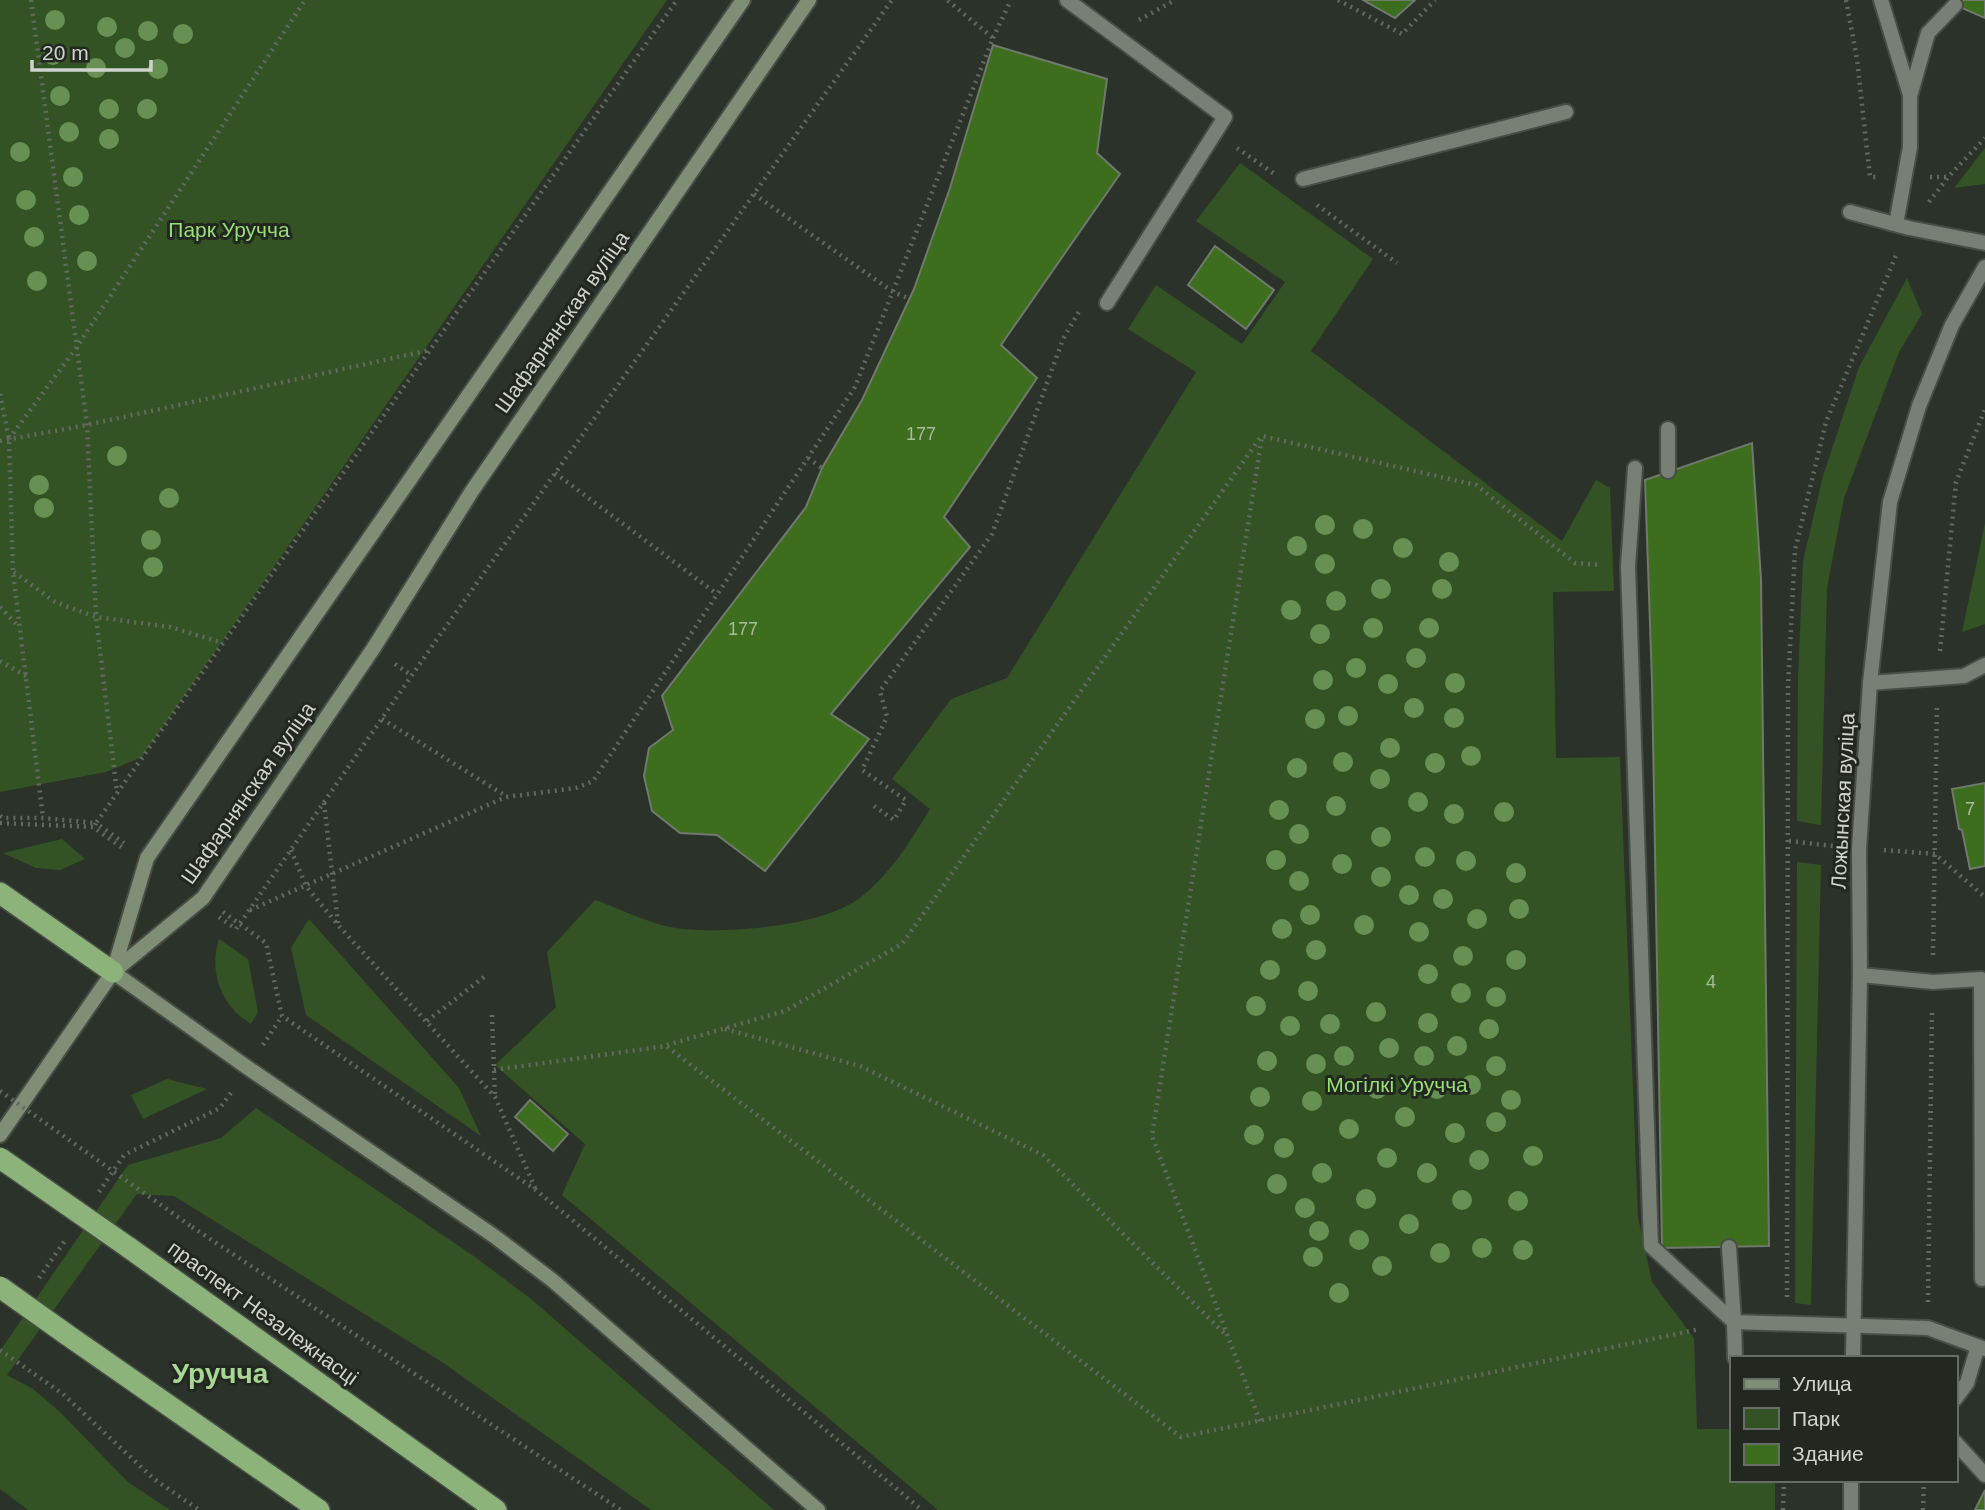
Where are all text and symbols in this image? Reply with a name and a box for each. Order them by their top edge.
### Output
scale bar [32,28,150,72]
text: 20 m [42,41,89,64]
park label: Парк Уручча [168,218,290,241]
street label: Шафарнянская вуліца [490,226,633,417]
house number: 177 [906,424,936,444]
house number: 177 [728,619,758,639]
street label: Шафарнянская вуліца [176,697,319,888]
street label: Ложынская вуліца [1826,712,1859,890]
house number: 7 [1965,799,1975,819]
house number: 4 [1706,972,1716,992]
park label: Могілкі Уручча [1326,1073,1468,1096]
street label: праспект Незалежнасці [164,1236,363,1389]
legend [1730,1356,1957,1482]
district label: Уручча [172,1358,269,1389]
text: Улица [1792,1372,1852,1395]
text: Парк [1792,1407,1840,1430]
text: Здание [1792,1442,1864,1465]

